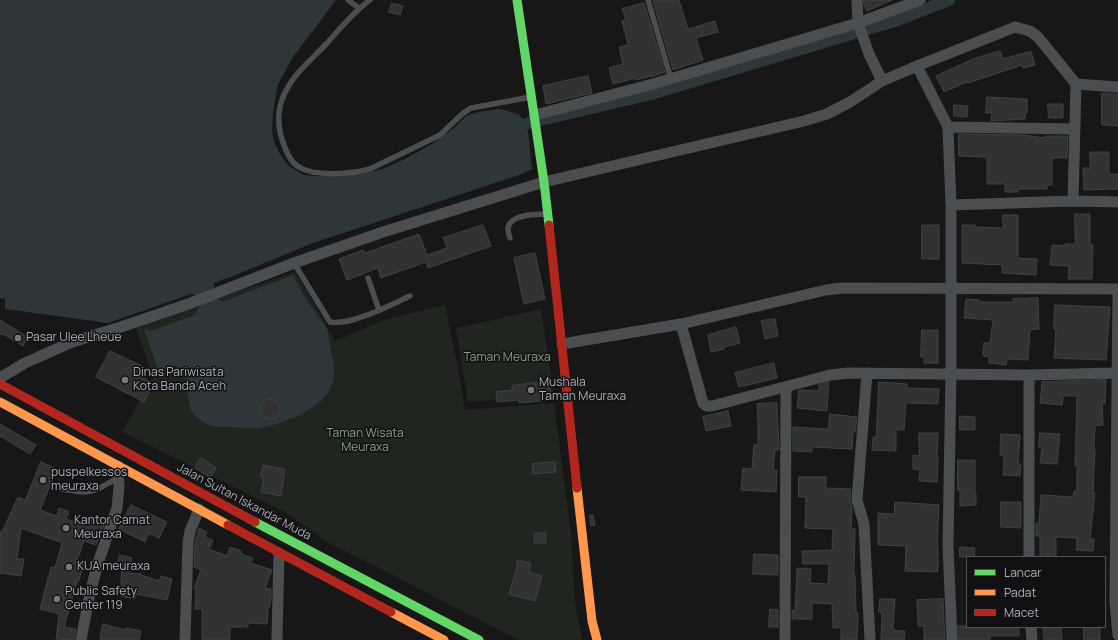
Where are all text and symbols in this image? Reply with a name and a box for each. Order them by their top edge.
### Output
place label: Pasar Ulee Lheue [26,331,121,345]
marker: Pasar Ulee Lheue [13,333,23,343]
park label: Taman Meuraxa [463,351,551,365]
place label: Dinas Pariwisata Kota Banda Aceh [133,366,226,394]
marker: Dinas Pariwisata Kota Banda Aceh [120,375,130,385]
place label: Mushala Taman Meuraxa [539,376,626,404]
marker: Mushala Taman Meuraxa [526,385,536,395]
park label: Taman Wisata Meuraxa [326,427,404,455]
street label: Jalan Sultan Iskandar Muda [174,460,314,544]
place label: puspelkessos meuraxa [51,466,127,494]
marker: puspelkessos meuraxa [38,475,48,485]
place label: Kantor Camat Meuraxa [74,514,150,542]
marker: Kantor Camat Meuraxa [61,523,71,533]
legend [966,556,1106,628]
place label: KUA meuraxa [77,560,150,574]
marker: KUA meuraxa [64,562,74,572]
text: Lancar [1004,564,1041,581]
text: Padat [1004,584,1036,601]
place label: Public Safety Center 119 [65,585,137,613]
marker: Public Safety Center 119 [52,594,62,604]
text: Macet [1004,604,1039,621]

